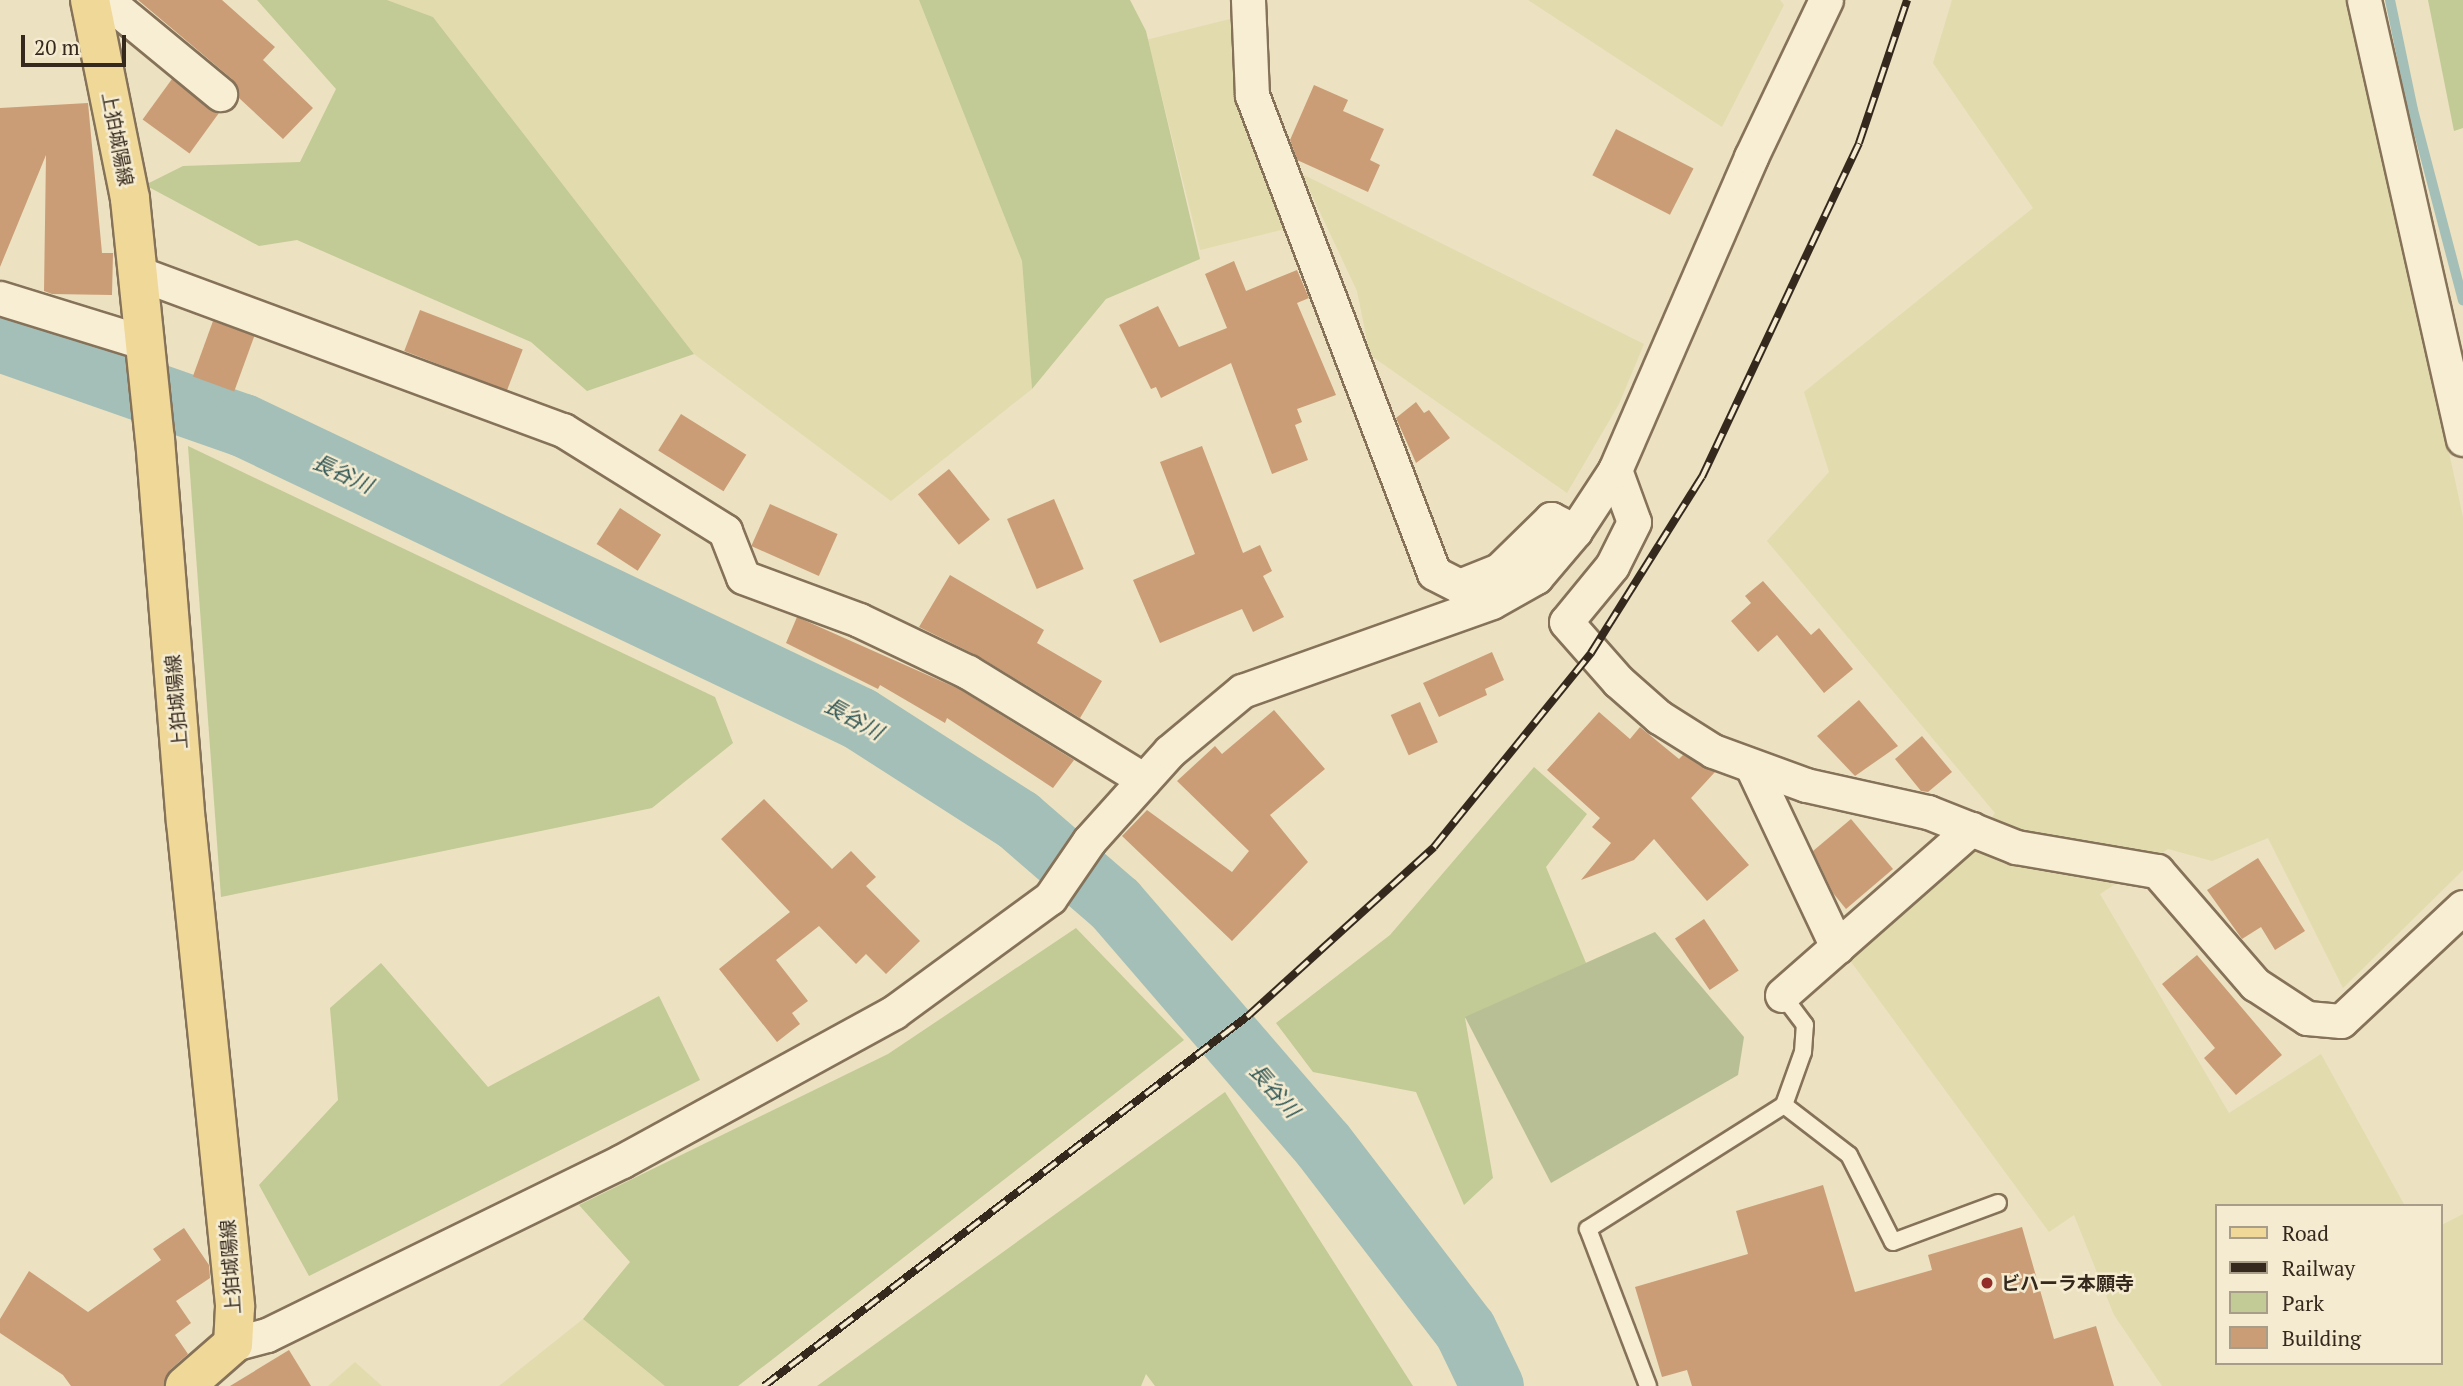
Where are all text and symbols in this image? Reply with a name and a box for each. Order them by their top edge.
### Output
scale bar [24,21,130,65]
text: 20 m [34,33,80,61]
street label: 上狛城陽線 [98,90,138,188]
water label: 長谷川 [309,448,377,498]
street label: 上狛城陽線 [161,654,191,750]
water label: 長谷川 [820,692,888,744]
water label: 長谷川 [1245,1058,1305,1122]
legend [2214,1204,2442,1365]
street label: 上狛城陽線 [215,1219,245,1315]
text: Road [2282,1219,2329,1247]
text: Railway [2282,1254,2355,1282]
place label: ビハーラ本願寺 [2001,1272,2134,1294]
marker: ビハーラ本願寺 [1979,1275,1995,1291]
text: Park [2282,1289,2324,1317]
text: Building [2282,1324,2361,1352]

